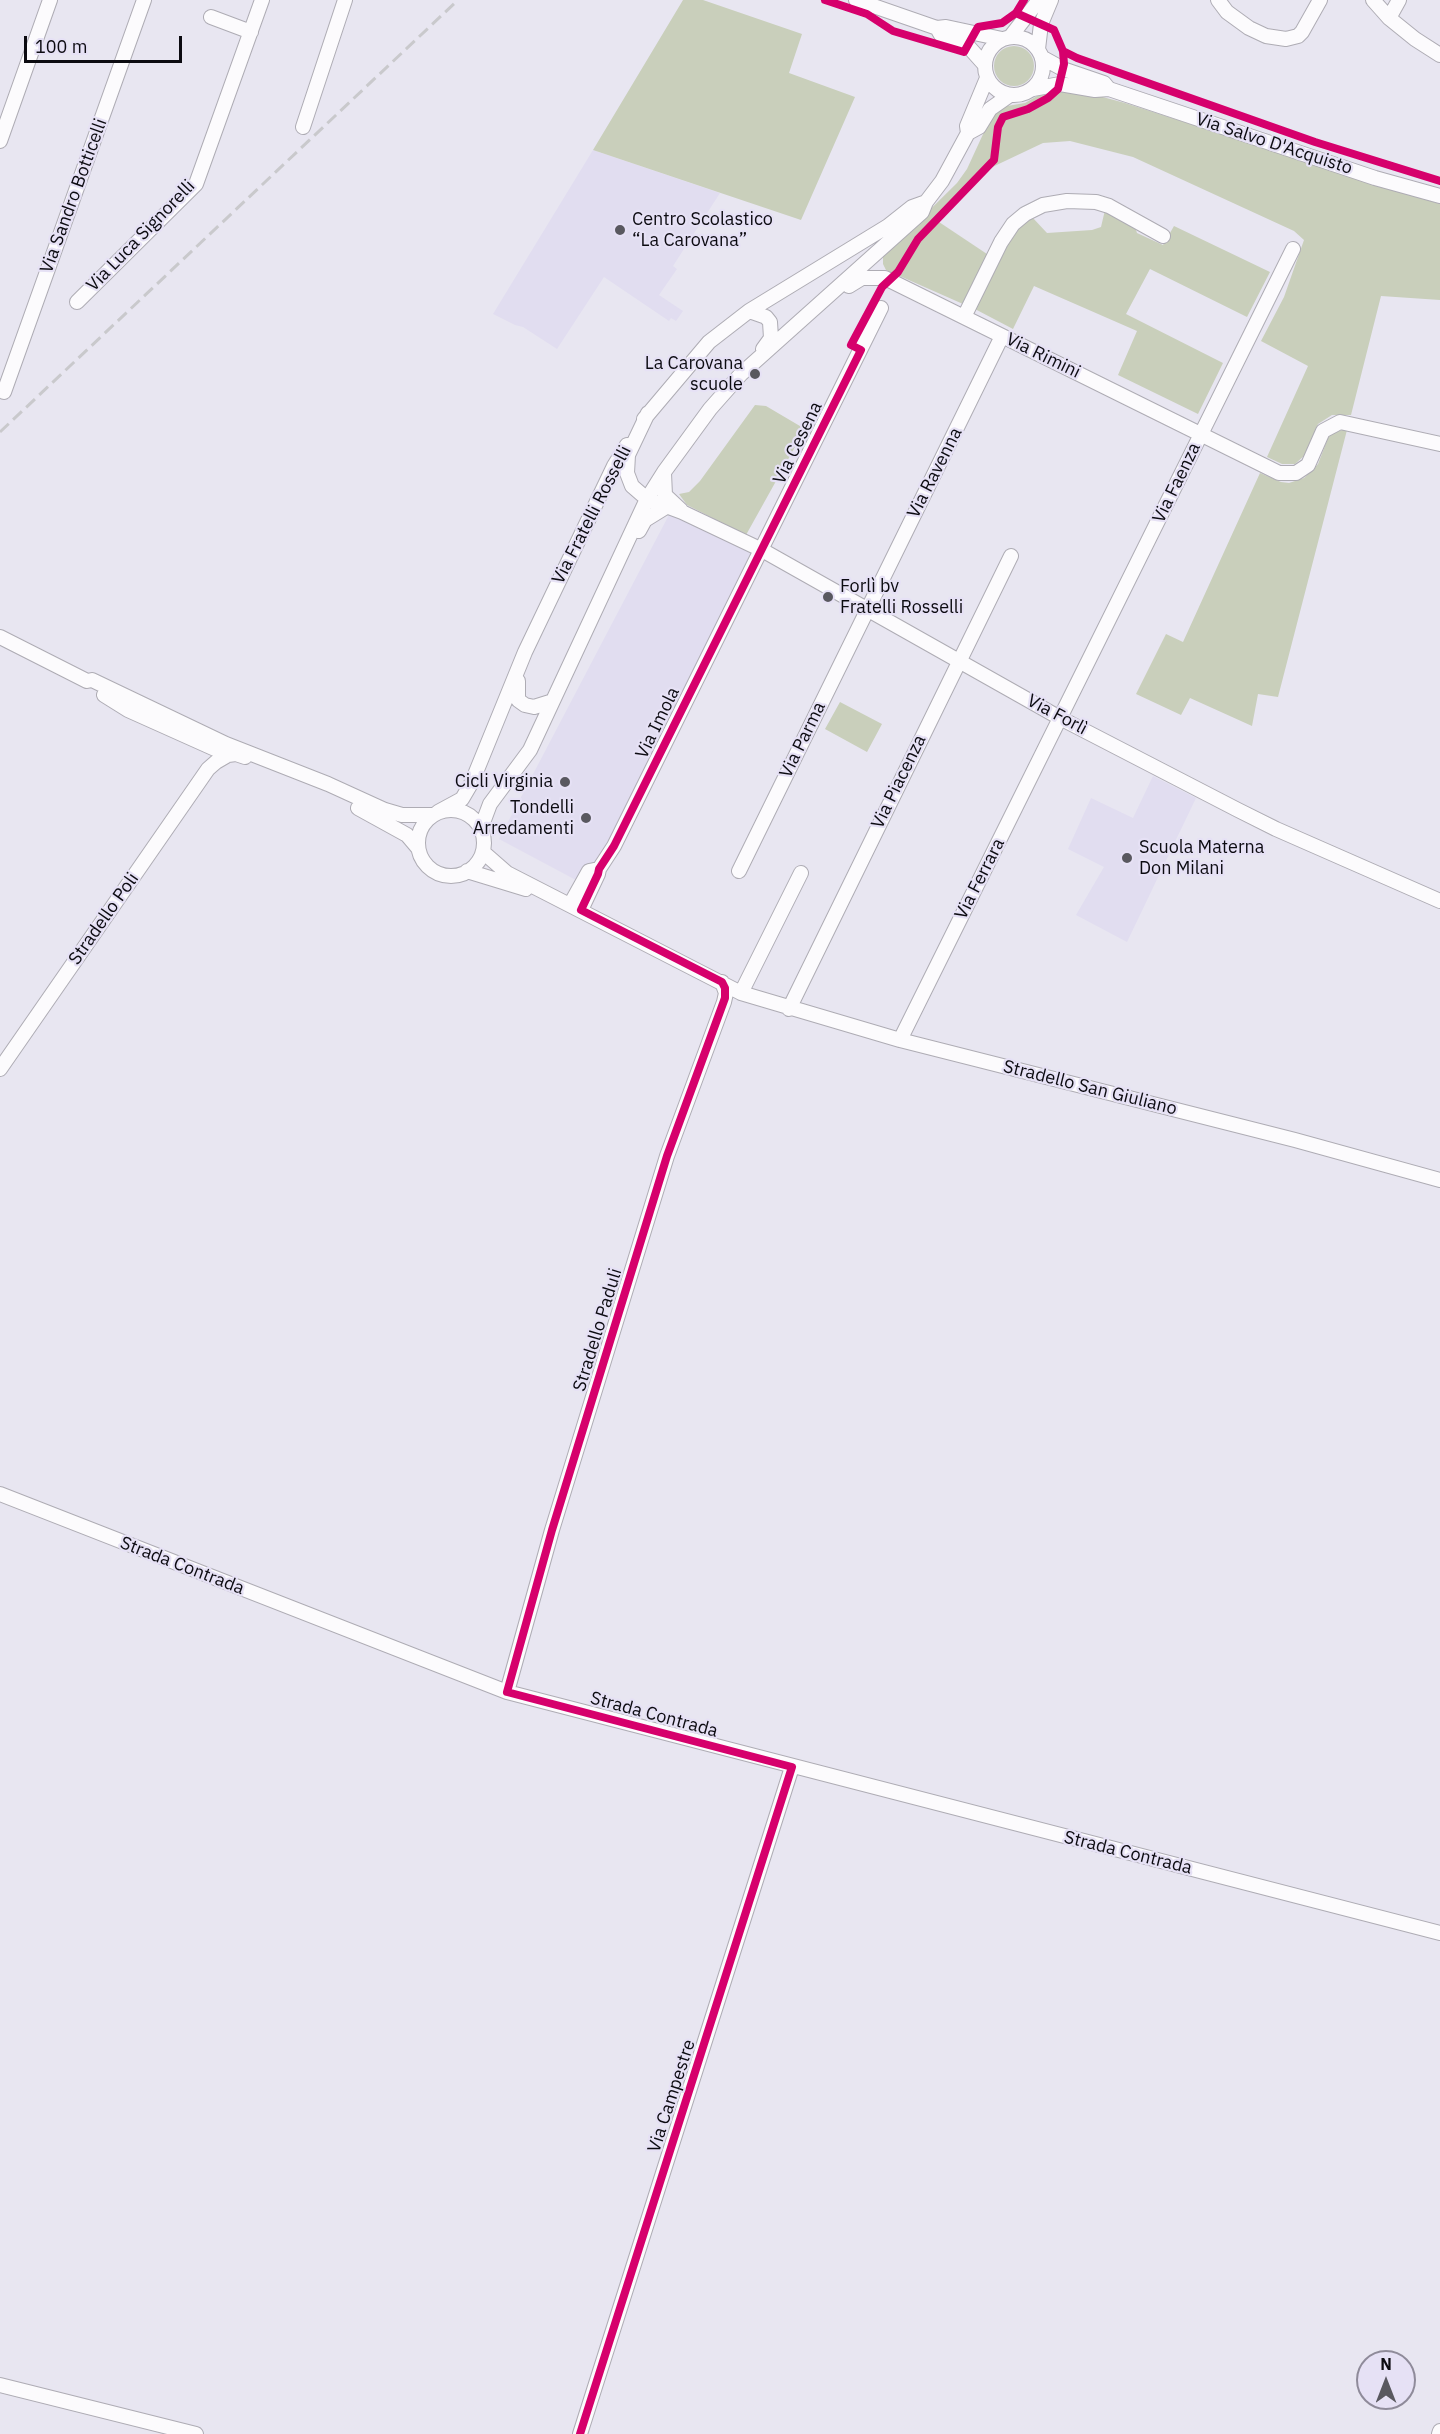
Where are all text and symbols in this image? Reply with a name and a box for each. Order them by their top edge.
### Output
scale bar [27,24,184,62]
text: 100 m [35,35,87,58]
street label: Via Salvo D'Acquisto [1193,109,1355,179]
street label: Via Sandro Botticelli [36,116,112,276]
street label: Via Luca Signorelli [82,176,200,296]
place label: Centro Scolastico “La Carovana” [632,209,773,252]
marker: Centro Scolastico “La Carovana” [613,223,627,237]
street label: Via Rimini [1002,329,1084,383]
place label: La Carovana scuole [645,353,743,395]
marker: La Carovana scuole [748,367,762,381]
street label: Via Cesena [769,398,827,488]
street label: Via Ravenna [903,424,967,522]
street label: Via Faenza [1148,439,1206,527]
street label: Via Fratelli Rosselli [548,442,636,588]
place label: Forlì bv Fratelli Rosselli [840,576,963,618]
marker: Forlì bv Fratelli Rosselli [821,590,835,604]
street label: Via Imola [631,684,685,762]
street label: Via Forlì [1023,690,1091,740]
street label: Via Parma [775,699,831,781]
street label: Via Piacenza [867,732,931,832]
place label: Cicli Virginia [455,771,553,793]
marker: Cicli Virginia [558,775,572,789]
place label: Tondelli Arredamenti [473,797,574,840]
marker: Tondelli Arredamenti [579,811,593,825]
street label: Via Ferrara [950,835,1010,923]
place label: Scuola Materna Don Milani [1139,837,1264,880]
marker: Scuola Materna Don Milani [1120,851,1134,865]
street label: Stradello Poli [64,869,144,969]
street label: Stradello San Giuliano [1001,1056,1179,1120]
street label: Stradello Paduli [569,1266,627,1394]
street label: Strada Contrada [117,1532,247,1600]
street label: Strada Contrada [588,1688,720,1742]
street label: Strada Contrada [1062,1827,1194,1879]
street label: Via Campestre [644,2037,700,2155]
north arrow [1356,2350,1416,2410]
text: N [1380,2354,1392,2374]

